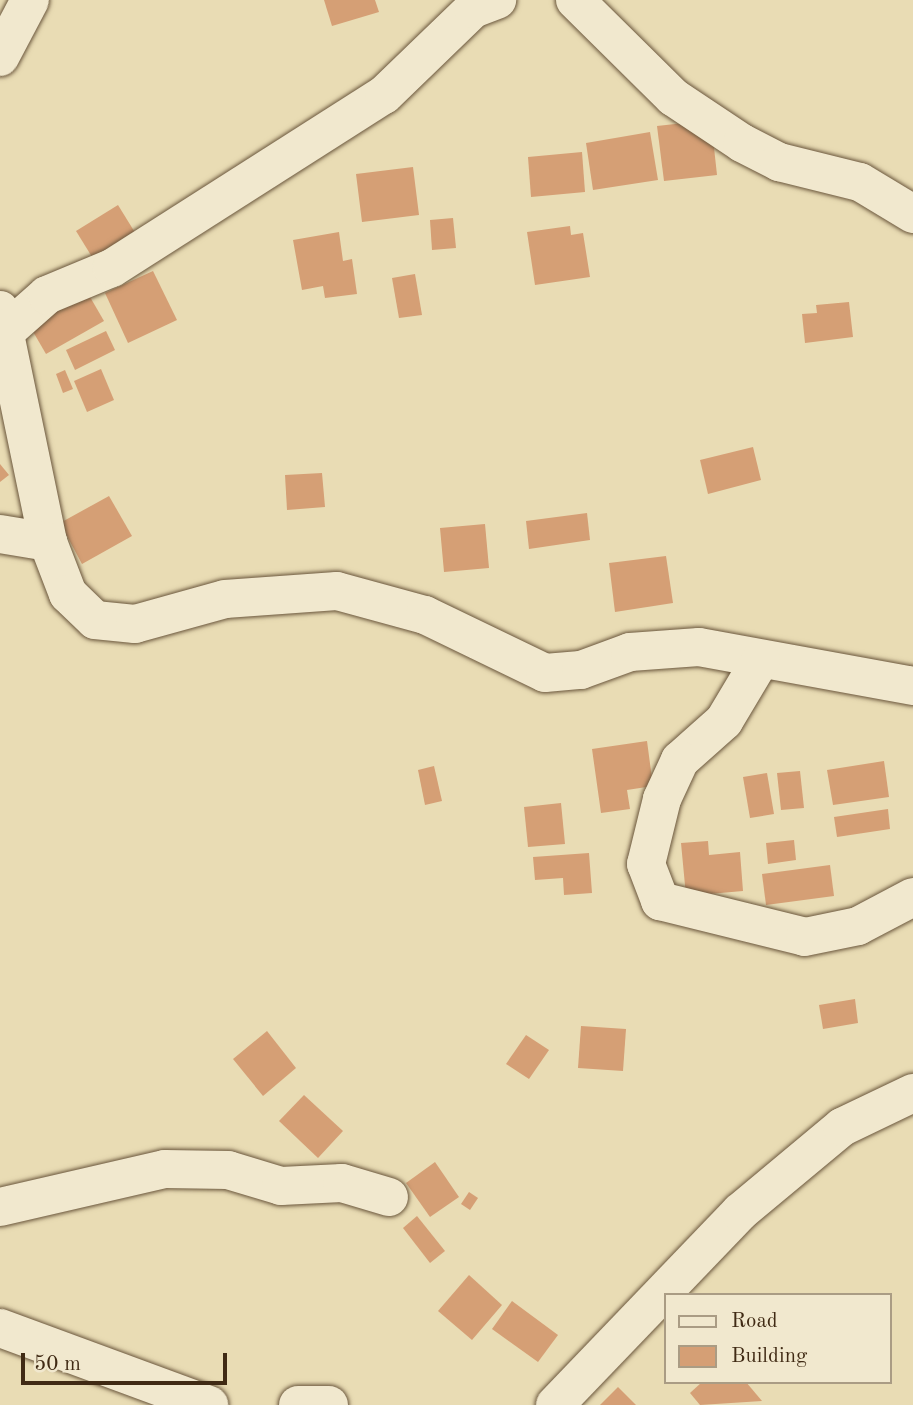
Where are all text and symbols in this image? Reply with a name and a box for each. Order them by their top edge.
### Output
legend [664,1293,892,1384]
text: Road [731,1311,778,1332]
scale bar [24,1338,231,1382]
text: Building [731,1346,807,1367]
text: 50 m [34,1354,81,1375]

